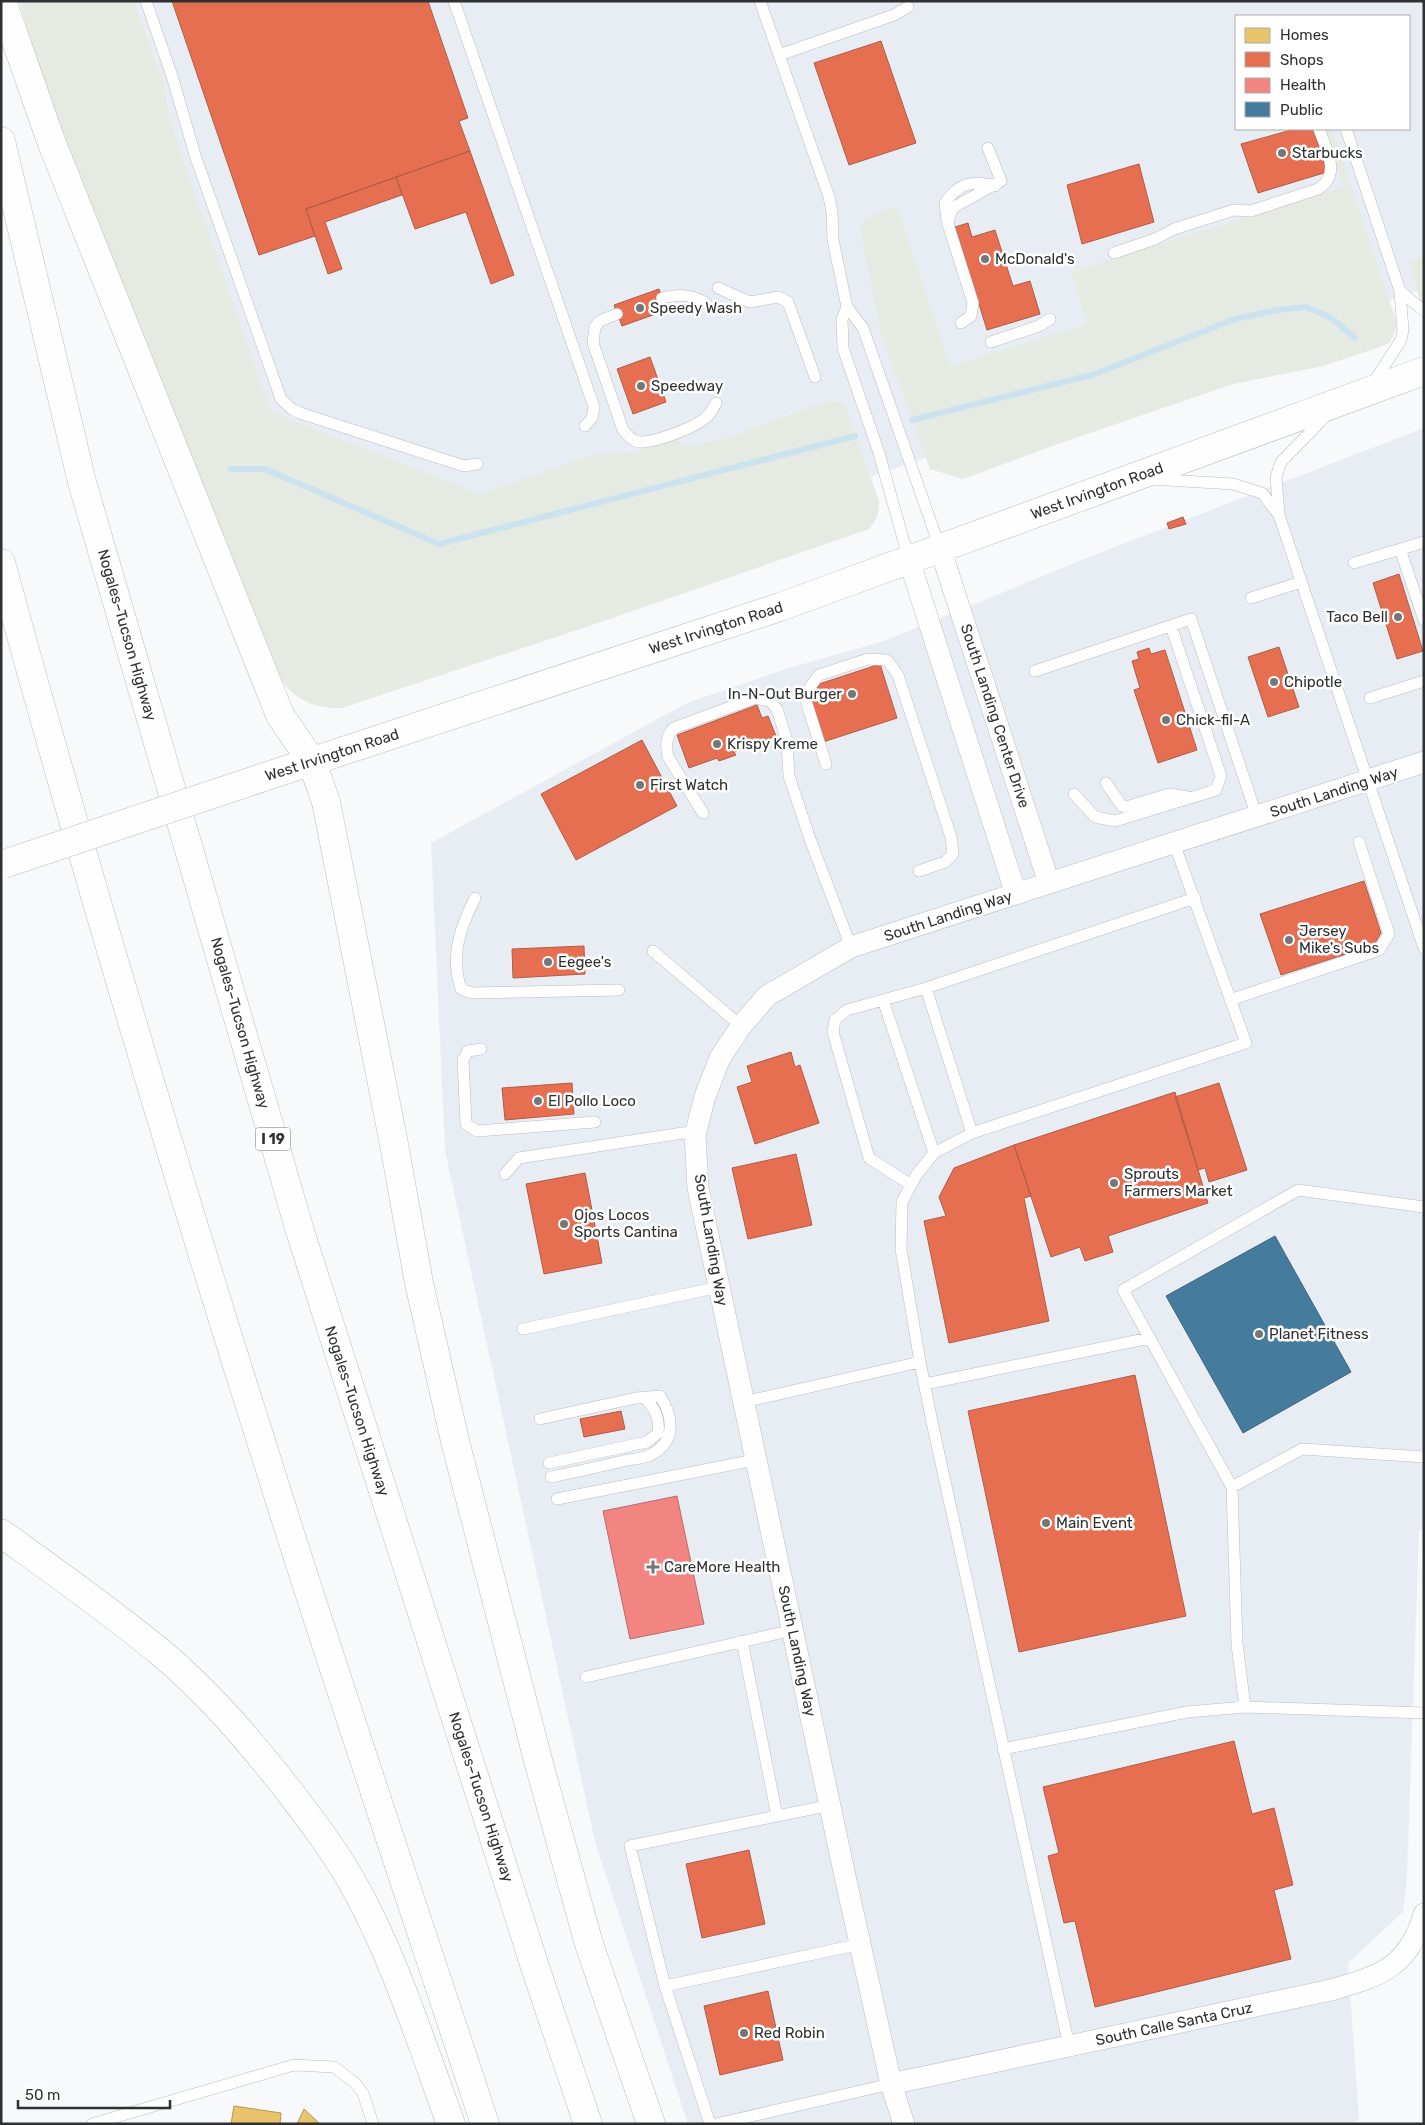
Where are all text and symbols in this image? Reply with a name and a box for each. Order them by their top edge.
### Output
legend [1235,15,1410,130]
text: Homes [1280,26,1329,44]
text: Shops [1280,51,1324,69]
text: Health [1280,76,1326,94]
text: Public [1280,101,1323,119]
place label: Starbucks [1292,144,1363,162]
marker: Starbucks [1276,147,1288,159]
place label: McDonald's [995,250,1075,268]
marker: McDonald's [979,253,991,265]
place label: Speedy Wash [650,299,742,317]
marker: Speedy Wash [634,302,646,314]
place label: Speedway [651,377,723,395]
marker: Speedway [635,380,647,392]
street label: West Irvington Road [1028,459,1166,523]
street label: Nogales–Tucson Highway [94,547,160,723]
street label: West Irvington Road [647,598,785,658]
place label: Taco Bell [1326,608,1388,626]
marker: Taco Bell [1392,611,1404,623]
street label: South Landing Center Drive [957,622,1033,810]
place label: Chipotle [1284,673,1342,691]
marker: Chipotle [1268,676,1280,688]
place label: In-N-Out Burger [728,685,842,703]
marker: In-N-Out Burger [846,688,858,700]
place label: Chick-fil-A [1176,711,1250,729]
marker: Chick-fil-A [1160,714,1172,726]
street label: West Irvington Road [263,725,401,785]
place label: Krispy Kreme [727,735,818,753]
marker: Krispy Kreme [711,738,723,750]
street label: South Landing Way [1268,763,1400,821]
place label: First Watch [650,776,728,794]
marker: First Watch [634,779,646,791]
street label: South Landing Way [882,887,1014,945]
place label: Jersey Mike's Subs [1299,922,1379,957]
marker: Jersey Mike's Subs [1283,934,1295,946]
street label: Nogales–Tucson Highway [207,935,273,1111]
place label: Eegee's [558,953,612,971]
marker: Eegee's [542,956,554,968]
place label: El Pollo Loco [548,1092,636,1110]
marker: El Pollo Loco [532,1095,544,1107]
road number: I 19 [256,1128,290,1150]
place label: Sprouts Farmers Market [1124,1165,1233,1200]
street label: South Landing Way [691,1173,731,1307]
marker: Sprouts Farmers Market [1108,1177,1120,1189]
place label: Ojos Locos Sports Cantina [574,1206,678,1241]
marker: Ojos Locos Sports Cantina [558,1218,570,1230]
street label: Nogales–Tucson Highway [321,1324,393,1498]
place label: Planet Fitness [1269,1325,1369,1343]
marker: Planet Fitness [1253,1328,1265,1340]
place label: Main Event [1056,1514,1133,1532]
marker: Main Event [1040,1517,1052,1529]
place label: CareMore Health [664,1558,780,1576]
marker: CareMore Health [646,1560,660,1574]
street label: South Landing Way [774,1584,820,1718]
street label: Nogales–Tucson Highway [445,1710,517,1884]
street label: South Calle Santa Cruz [1094,1998,1254,2049]
place label: Red Robin [754,2024,825,2042]
marker: Red Robin [738,2027,750,2039]
scale bar [18,2078,170,2110]
text: 50 m [25,2086,60,2104]

